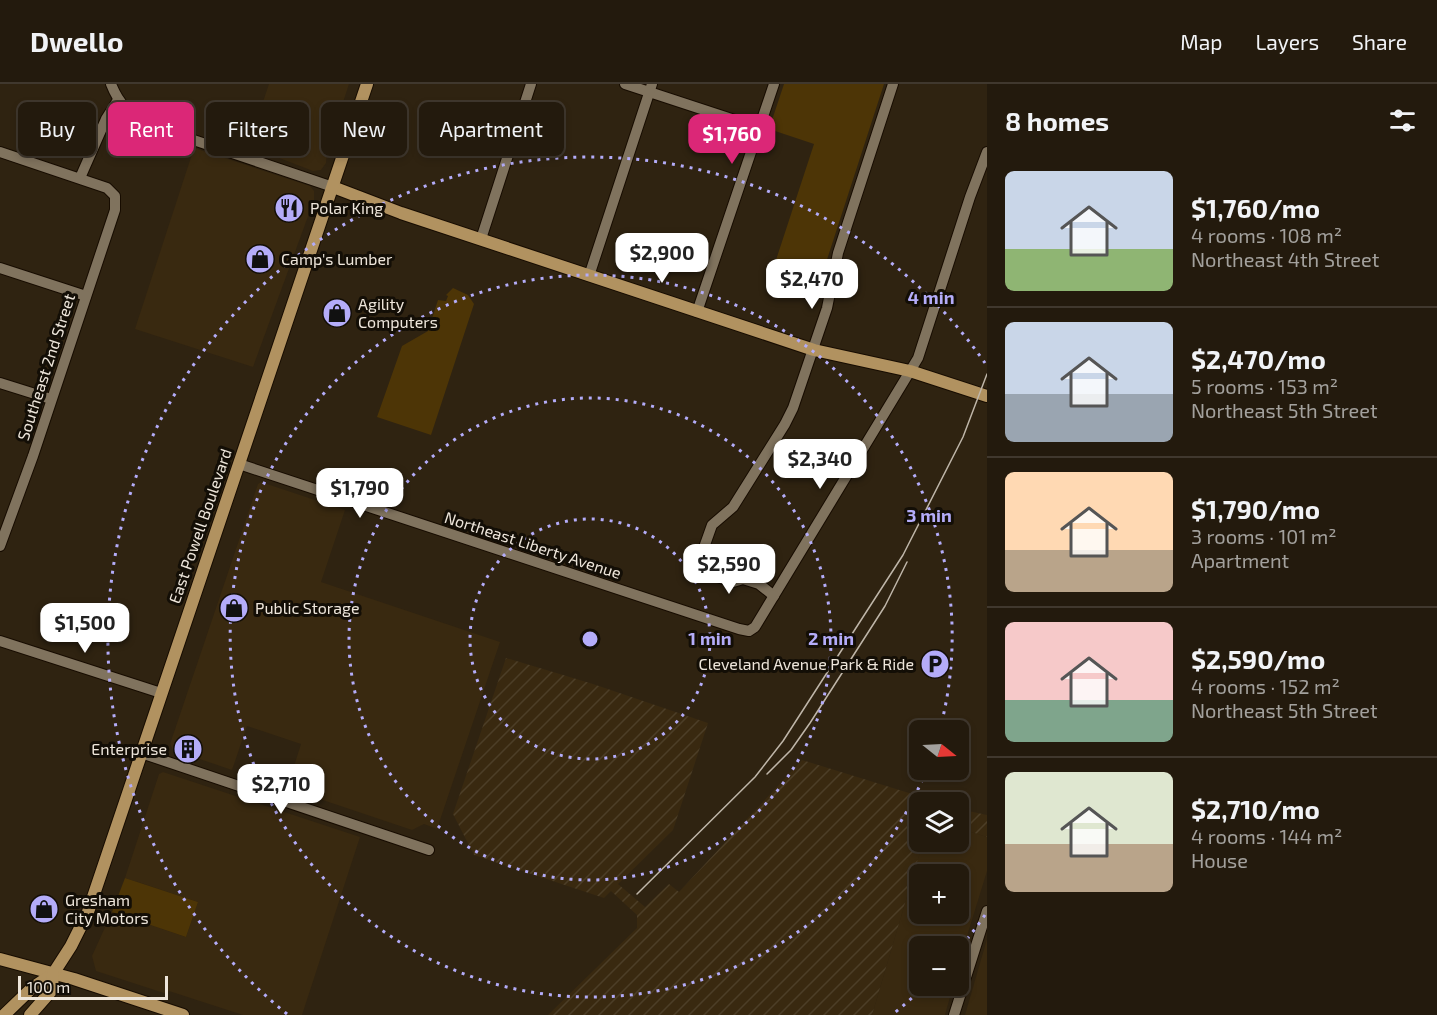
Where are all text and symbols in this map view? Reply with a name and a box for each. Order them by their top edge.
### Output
text: Dwello [30,24,123,58]
text: Map [1180,29,1222,54]
text: Layers [1255,29,1319,54]
text: Share [1352,29,1407,54]
chip: Buy [18,102,96,156]
chip: Rent [108,102,194,156]
chip: Filters [206,102,309,156]
chip: New [321,102,407,156]
chip: Apartment [419,102,564,156]
icon: filters [1386,104,1419,137]
text: 8 homes [1005,105,1109,136]
pin: $1,760 [683,114,781,165]
text: $1,760 [702,121,762,145]
restaurant icon: Polar King [273,192,305,224]
text: $1,760/mo [1191,192,1320,223]
icon: home [1053,195,1125,267]
place label: Polar King [310,198,383,217]
text: 4 rooms · 108 m² [1191,223,1342,247]
pin: $2,900 [613,233,711,284]
text: $2,900 [629,240,695,264]
shop icon: Camp's Lumber [244,243,276,275]
text: Northeast 4th Street [1191,247,1379,271]
place label: Camp's Lumber [281,249,393,268]
pin: $2,470 [763,259,861,310]
text: $2,470 [780,266,844,290]
text: 4 min [908,286,955,308]
street label: Southeast 2nd Street [13,291,78,443]
place label: Agility Computers [358,294,438,331]
shop icon: Agility Computers [321,297,353,329]
text: $2,470/mo [1191,343,1326,374]
icon: home [1053,346,1125,418]
text: 5 rooms · 153 m² [1191,374,1338,398]
text: Northeast 5th Street [1191,398,1378,422]
pin: $2,340 [771,439,869,490]
street label: East Powell Boulevard [164,446,235,606]
text: $2,340 [788,446,852,470]
pin: $1,790 [311,468,409,519]
text: $1,790 [330,475,390,499]
text: $1,790/mo [1191,493,1320,524]
icon: home [1053,496,1125,568]
text: 3 min [906,504,952,526]
street label: Northeast Liberty Avenue [442,507,624,582]
text: 3 rooms · 101 m² [1191,524,1337,548]
pin: $2,590 [680,544,778,595]
text: Apartment [1191,548,1289,572]
text: $2,590 [697,551,761,575]
shop icon: Public Storage [218,592,250,624]
place label: Public Storage [255,598,360,617]
pin: $1,500 [36,603,134,654]
text: $1,500 [54,610,116,634]
text: 1 min [688,627,732,649]
text: 2 min [808,627,854,649]
centre of rings [580,629,600,649]
text: $2,590/mo [1191,643,1325,674]
icon: home [1053,646,1125,718]
parking icon: Cleveland Avenue Park & Ride [919,648,951,680]
place label: Cleveland Avenue Park & Ride [699,654,914,673]
text: 4 rooms · 152 m² [1191,674,1340,698]
text: Northeast 5th Street [1191,698,1378,722]
north arrow [909,720,969,780]
map controls [909,720,969,996]
building icon: Enterprise [172,733,204,765]
place label: Enterprise [91,739,167,758]
pin: $2,710 [232,764,330,815]
text: $2,710 [251,771,311,795]
button: layers [909,792,969,852]
text: $2,710/mo [1191,793,1320,824]
icon: home [1053,796,1125,868]
text: 4 rooms · 144 m² [1191,824,1342,848]
text: House [1191,848,1248,872]
button: + [909,864,969,924]
place label: Gresham City Motors [65,890,149,927]
shop icon: Gresham City Motors [28,893,60,925]
button: − [909,936,969,996]
scale bar [18,973,168,1000]
text: 100 m [27,977,70,996]

